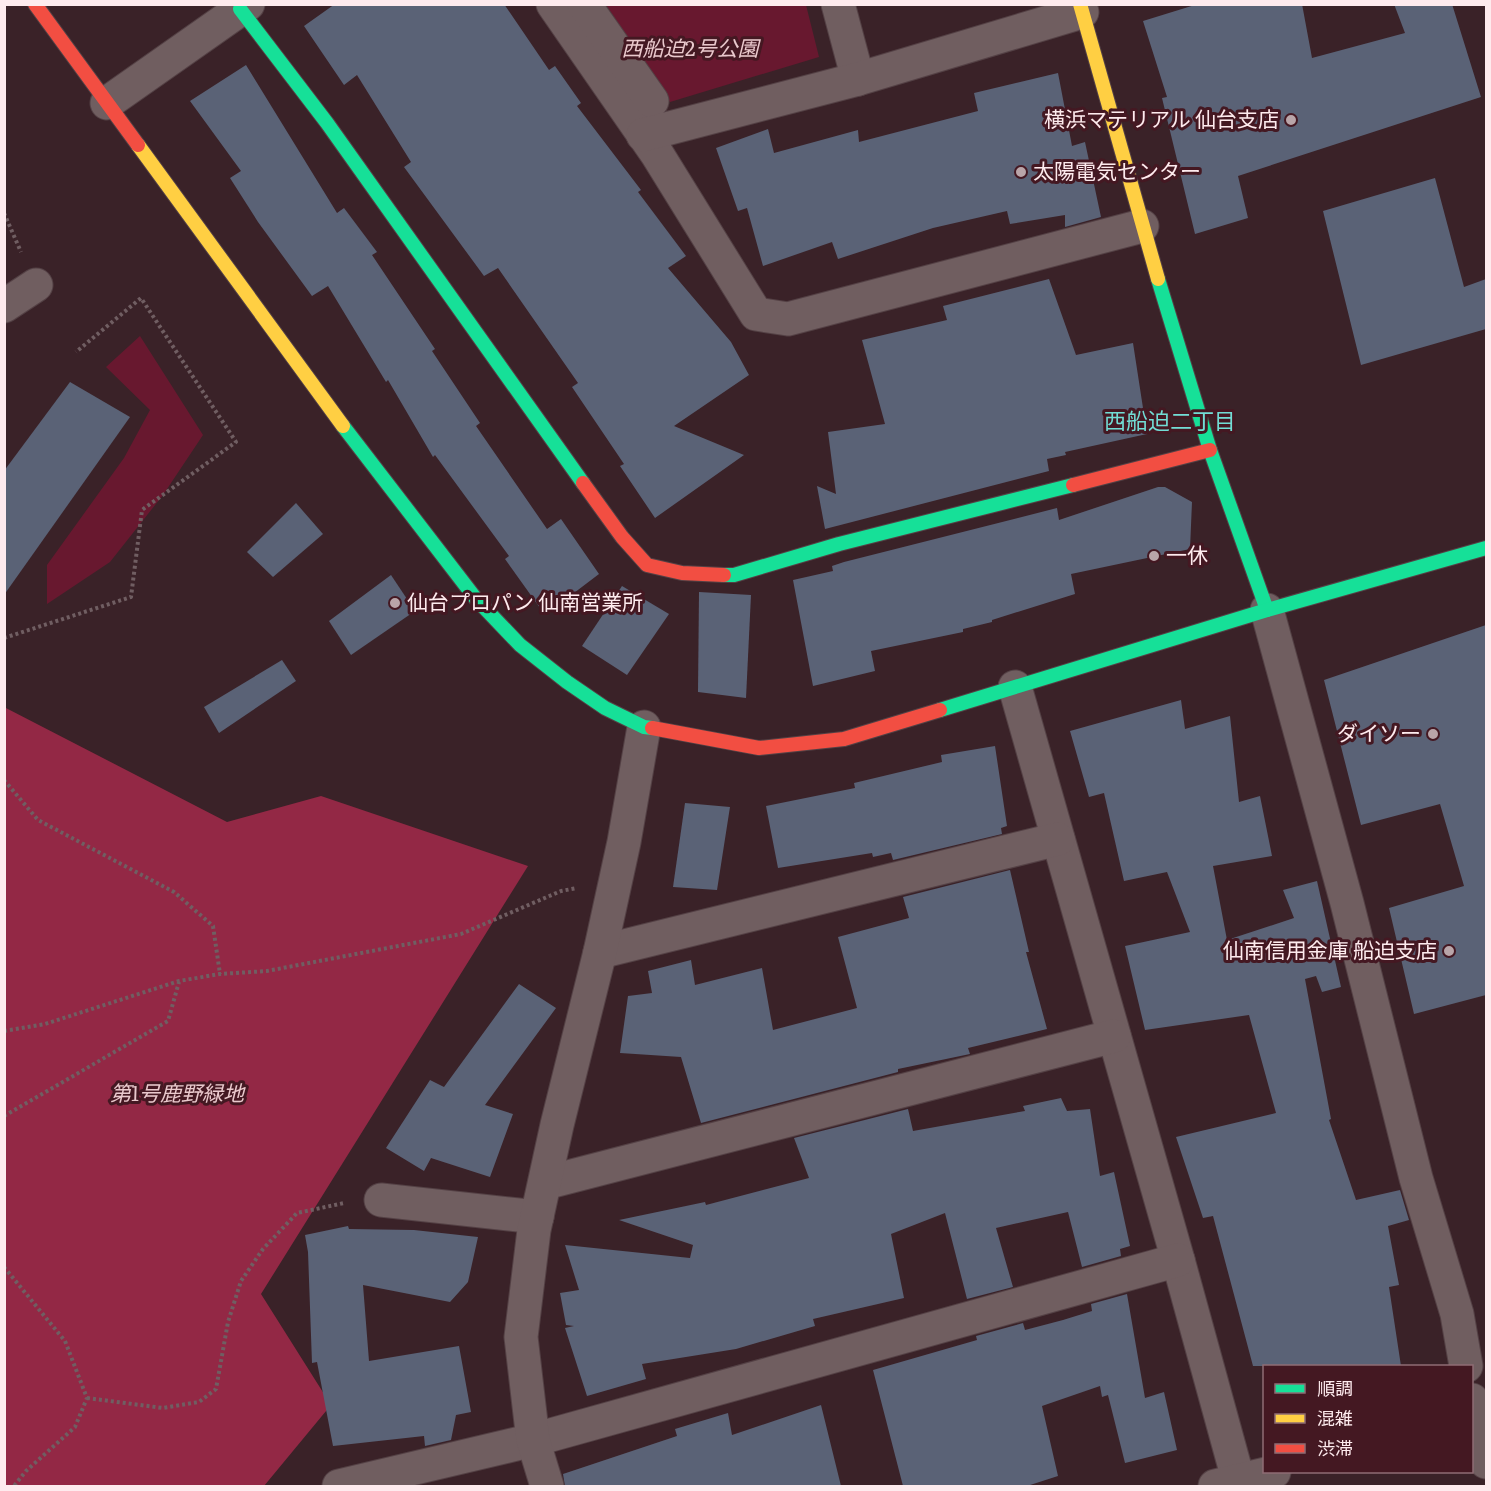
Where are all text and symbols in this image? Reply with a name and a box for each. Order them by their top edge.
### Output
park label: 西船迫2号公園 [622,31,761,62]
place label: 横浜マテリアル 仙台支店 [1044,102,1279,133]
marker: 横浜マテリアル 仙台支店 [1284,113,1298,127]
place label: 太陽電気センター [1033,154,1201,185]
marker: 太陽電気センター [1014,165,1028,179]
district label: 西船迫二丁目 [1104,403,1236,436]
place label: 一休 [1166,538,1208,569]
marker: 一休 [1147,549,1161,563]
place label: 仙台プロパン 仙南営業所 [407,585,643,616]
marker: 仙台プロパン 仙南営業所 [388,596,402,610]
place label: ダイソー [1337,716,1421,747]
marker: ダイソー [1426,727,1440,741]
place label: 仙南信用金庫 船迫支店 [1223,933,1437,964]
marker: 仙南信用金庫 船迫支店 [1442,944,1456,958]
park label: 第1号鹿野緑地 [110,1076,246,1107]
legend [1263,1365,1473,1473]
text: 順調 [1317,1374,1353,1401]
text: 混雑 [1317,1404,1353,1431]
text: 渋滞 [1317,1434,1353,1461]

